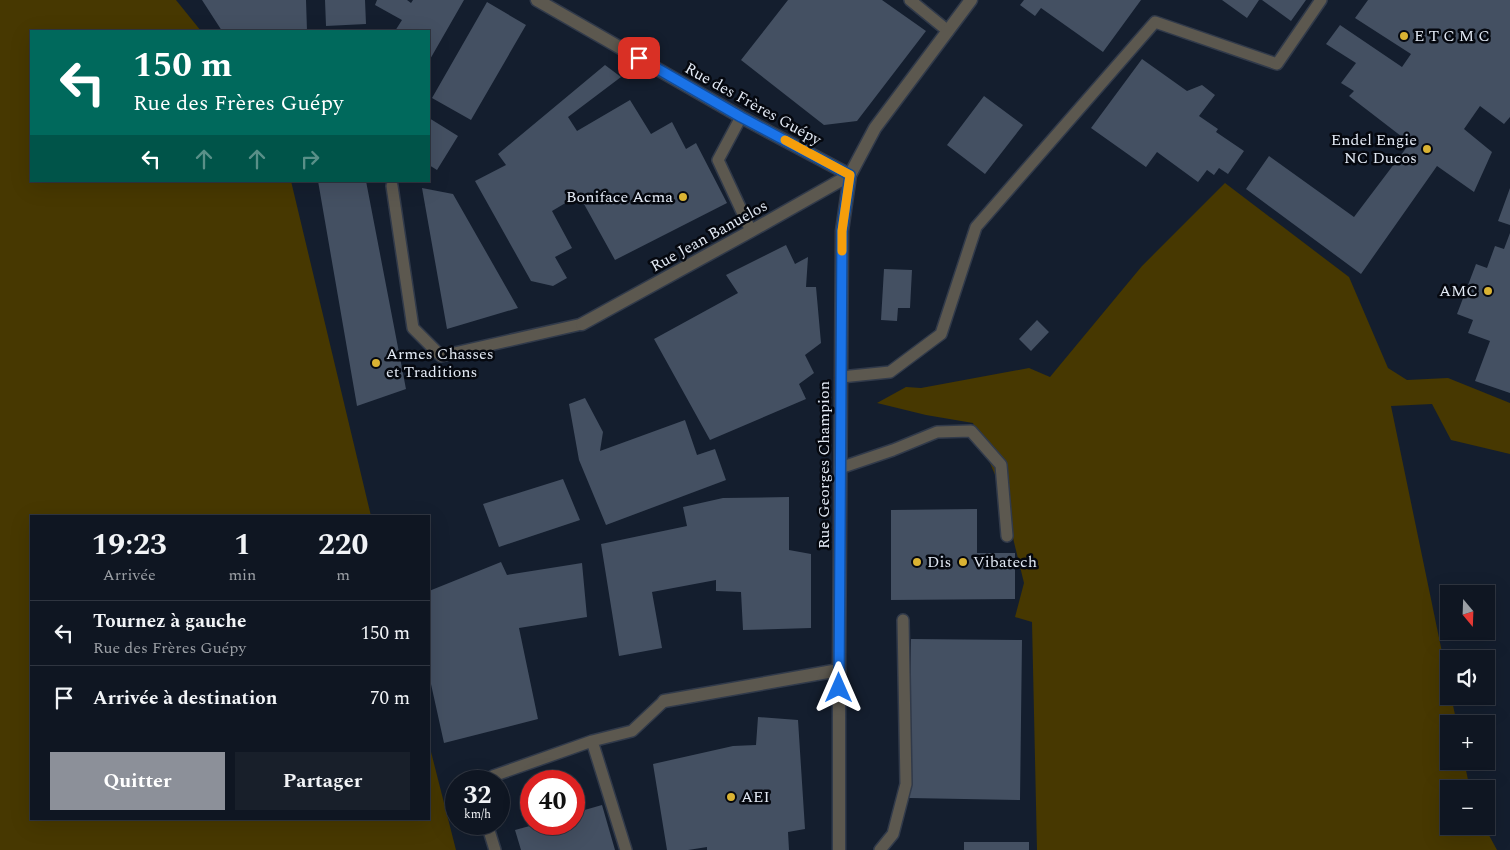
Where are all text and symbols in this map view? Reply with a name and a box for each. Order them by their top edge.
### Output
place label: E T C M C [1414,24,1490,48]
marker: E T C M C [1398,30,1410,42]
pin [618,37,660,79]
text: 150 m [133,39,232,92]
icon: arrive [625,44,653,72]
icon: left [50,50,115,115]
street label: Rue des Frères Guépy [680,56,827,152]
text: Rue des Frères Guépy [133,87,344,120]
place label: Endel Engie NC Ducos [1331,128,1417,170]
marker: Endel Engie NC Ducos [1421,143,1433,155]
icon: left [137,145,165,173]
icon: ahead [190,145,218,173]
icon: ahead [243,145,271,173]
icon: right [296,145,324,173]
place label: Boniface Acma [566,185,673,209]
marker: Boniface Acma [677,191,689,203]
street label: Rue Jean Banuelos [646,194,772,278]
place label: AMC [1439,279,1478,303]
marker: AMC [1482,285,1494,297]
place label: Armes Chasses et Traditions [386,342,494,384]
marker: Armes Chasses et Traditions [370,357,382,369]
street label: Rue Georges Champion [812,381,836,549]
text: 19:23 [92,522,167,568]
text: 1 [234,522,251,568]
text: 220 [318,522,368,568]
place label: Dis [927,550,951,574]
place label: Vibatech [973,550,1037,574]
marker: Dis [911,556,923,568]
marker: Vibatech [957,556,969,568]
text: Arrivée [103,563,156,587]
text: min [228,563,256,587]
text: m [336,563,350,587]
north arrow [1440,585,1495,640]
map controls [1440,585,1495,835]
text: Tournez à gauche [93,607,246,636]
icon: left [50,619,78,647]
text: 150 m [360,619,410,648]
text: Rue des Frères Guépy [93,636,246,660]
button: sound [1440,650,1495,705]
position arrow [812,661,864,713]
icon: arrive [50,684,78,712]
text: Arrivée à destination [93,684,277,713]
text: 70 m [370,684,410,713]
button: + [1440,715,1495,770]
button: Quitter [50,752,225,810]
button: Partager [235,752,410,810]
speed limit sign: 40 [520,770,585,835]
text: 32 [463,777,492,815]
button: − [1440,780,1495,835]
place label: AEI [741,785,770,809]
marker: AEI [725,791,737,803]
text: km/h [464,805,491,824]

